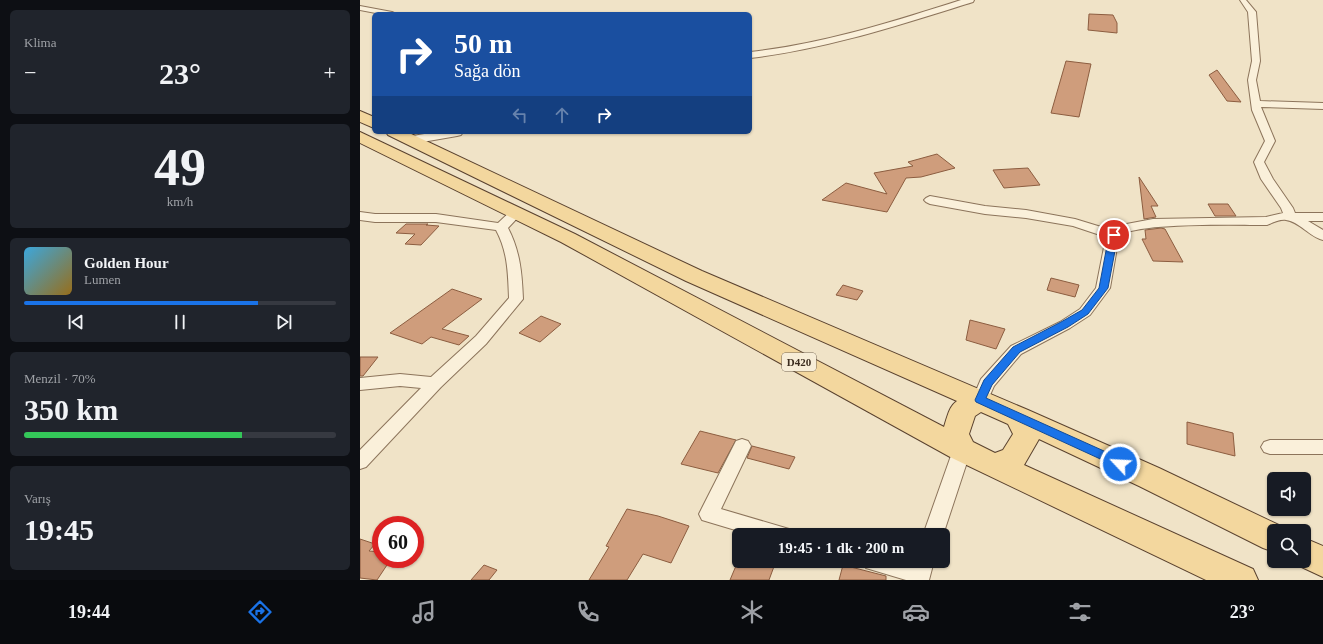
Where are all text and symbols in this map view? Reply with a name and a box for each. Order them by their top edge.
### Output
icon: right [388,28,440,80]
text: 50 m [454,28,512,59]
text: Klima [24,35,57,50]
text: 23° [159,57,201,90]
text: − [24,60,36,85]
text: + [324,60,336,85]
text: Sağa dön [454,61,521,81]
icon: left [509,104,531,126]
icon: ahead [551,104,573,126]
icon: right [593,104,615,126]
text: 49 [154,139,206,196]
text: km/h [167,194,193,209]
pin [1097,218,1131,252]
icon: arrive [1103,224,1125,246]
text: Golden Hour [84,255,169,271]
text: Lumen [84,272,121,287]
icon: previous [65,311,87,333]
icon: pause [169,311,191,333]
icon: next [273,311,295,333]
road number: D420 [782,353,816,371]
text: Menzil · 70% [24,371,95,386]
text: 350 km [24,393,118,426]
position arrow [1099,443,1141,485]
map controls [1267,472,1311,568]
button: sound [1267,472,1311,516]
text: Varış [24,491,51,506]
text: 19:45 [24,513,94,546]
speed limit sign: 60 [372,516,424,568]
button: search [1267,524,1311,568]
text: 19:45 · 1 dk · 200 m [778,540,904,556]
icon: directions [246,598,274,626]
icon: music [410,598,438,626]
icon: phone [574,598,602,626]
icon: climate [738,598,766,626]
icon: car [902,598,930,626]
icon: filters [1066,598,1094,626]
text: 19:44 [68,602,110,622]
text: 23° [1230,602,1255,622]

